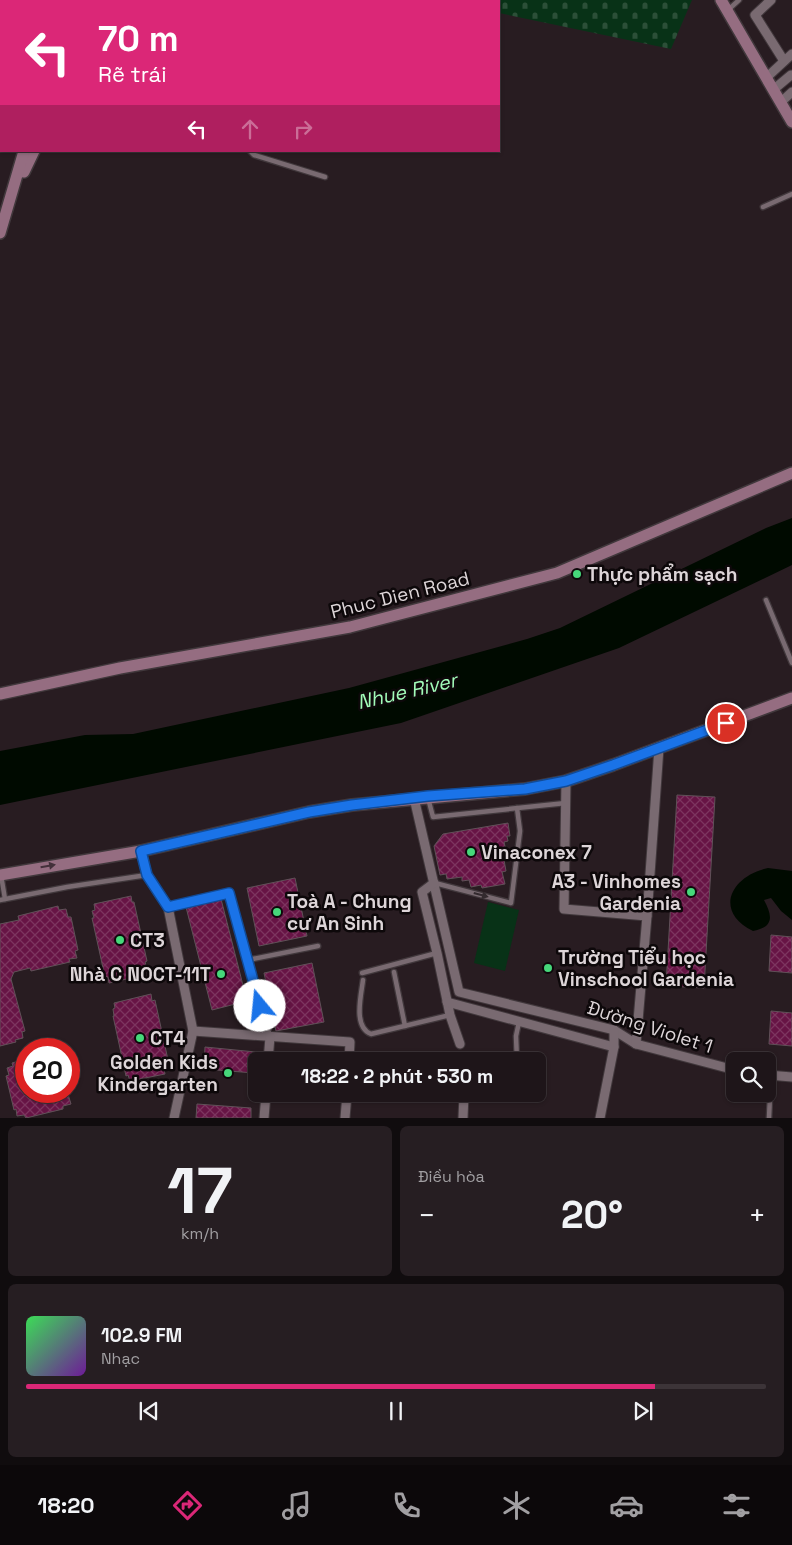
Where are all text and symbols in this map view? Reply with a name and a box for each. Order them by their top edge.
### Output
text: 70 m [98,17,179,61]
icon: left [15,20,80,85]
text: Rẽ trái [98,60,167,88]
icon: left [183,115,211,143]
icon: ahead [236,115,264,143]
icon: right [289,115,317,143]
place label: Thực phẩm sạch [587,562,737,587]
street label: Phuc Dien Road [328,566,472,624]
marker: Thực phẩm sạch [571,568,583,580]
water label: Nhue River [354,666,462,715]
pin [705,702,747,744]
icon: arrive [712,709,740,737]
place label: Vinaconex 7 [481,840,592,865]
marker: Vinaconex 7 [465,846,477,858]
one-way arrow [40,862,56,870]
place label: A3 - Vinhomes Gardenia [552,869,681,916]
marker: A3 - Vinhomes Gardenia [685,886,697,898]
place label: Toà A - Chung cư An Sinh [287,889,412,936]
one-way arrow [473,892,488,900]
marker: Toà A - Chung cư An Sinh [271,906,283,918]
place label: CT3 [130,928,165,953]
marker: CT3 [114,934,126,946]
place label: Trường Tiểu học Vinschool Gardenia [558,945,734,992]
place label: Nhà C NOCT-11T [70,962,211,987]
marker: Trường Tiểu học Vinschool Gardenia [542,962,554,974]
marker: Nhà C NOCT-11T [215,968,227,980]
position arrow [233,979,285,1031]
street label: Đường Violet 1 [584,995,716,1059]
place label: CT4 [150,1026,185,1051]
marker: CT4 [134,1032,146,1044]
speed limit sign: 20 [15,1038,80,1103]
place label: Golden Kids Kindergarten [97,1050,218,1097]
map controls [726,1052,776,1102]
button: search [726,1052,776,1102]
text: 18:22 · 2 phút · 530 m [301,1064,493,1089]
marker: Golden Kids Kindergarten [222,1067,234,1079]
text: 17 [167,1149,233,1232]
text: Điều hòa [418,1166,485,1187]
text: 20° [561,1191,623,1239]
text: − [418,1197,435,1233]
text: + [749,1197,766,1233]
text: km/h [181,1223,219,1244]
text: 102.9 FM [101,1323,182,1348]
text: Nhạc [101,1348,140,1369]
icon: previous [135,1397,163,1425]
icon: pause [382,1397,410,1425]
icon: next [629,1397,657,1425]
icon: directions [170,1488,205,1523]
icon: music [279,1488,314,1523]
icon: phone [389,1488,424,1523]
icon: climate [499,1488,534,1523]
icon: car [609,1488,644,1523]
icon: filters [719,1488,754,1523]
text: 18:20 [37,1491,95,1519]

